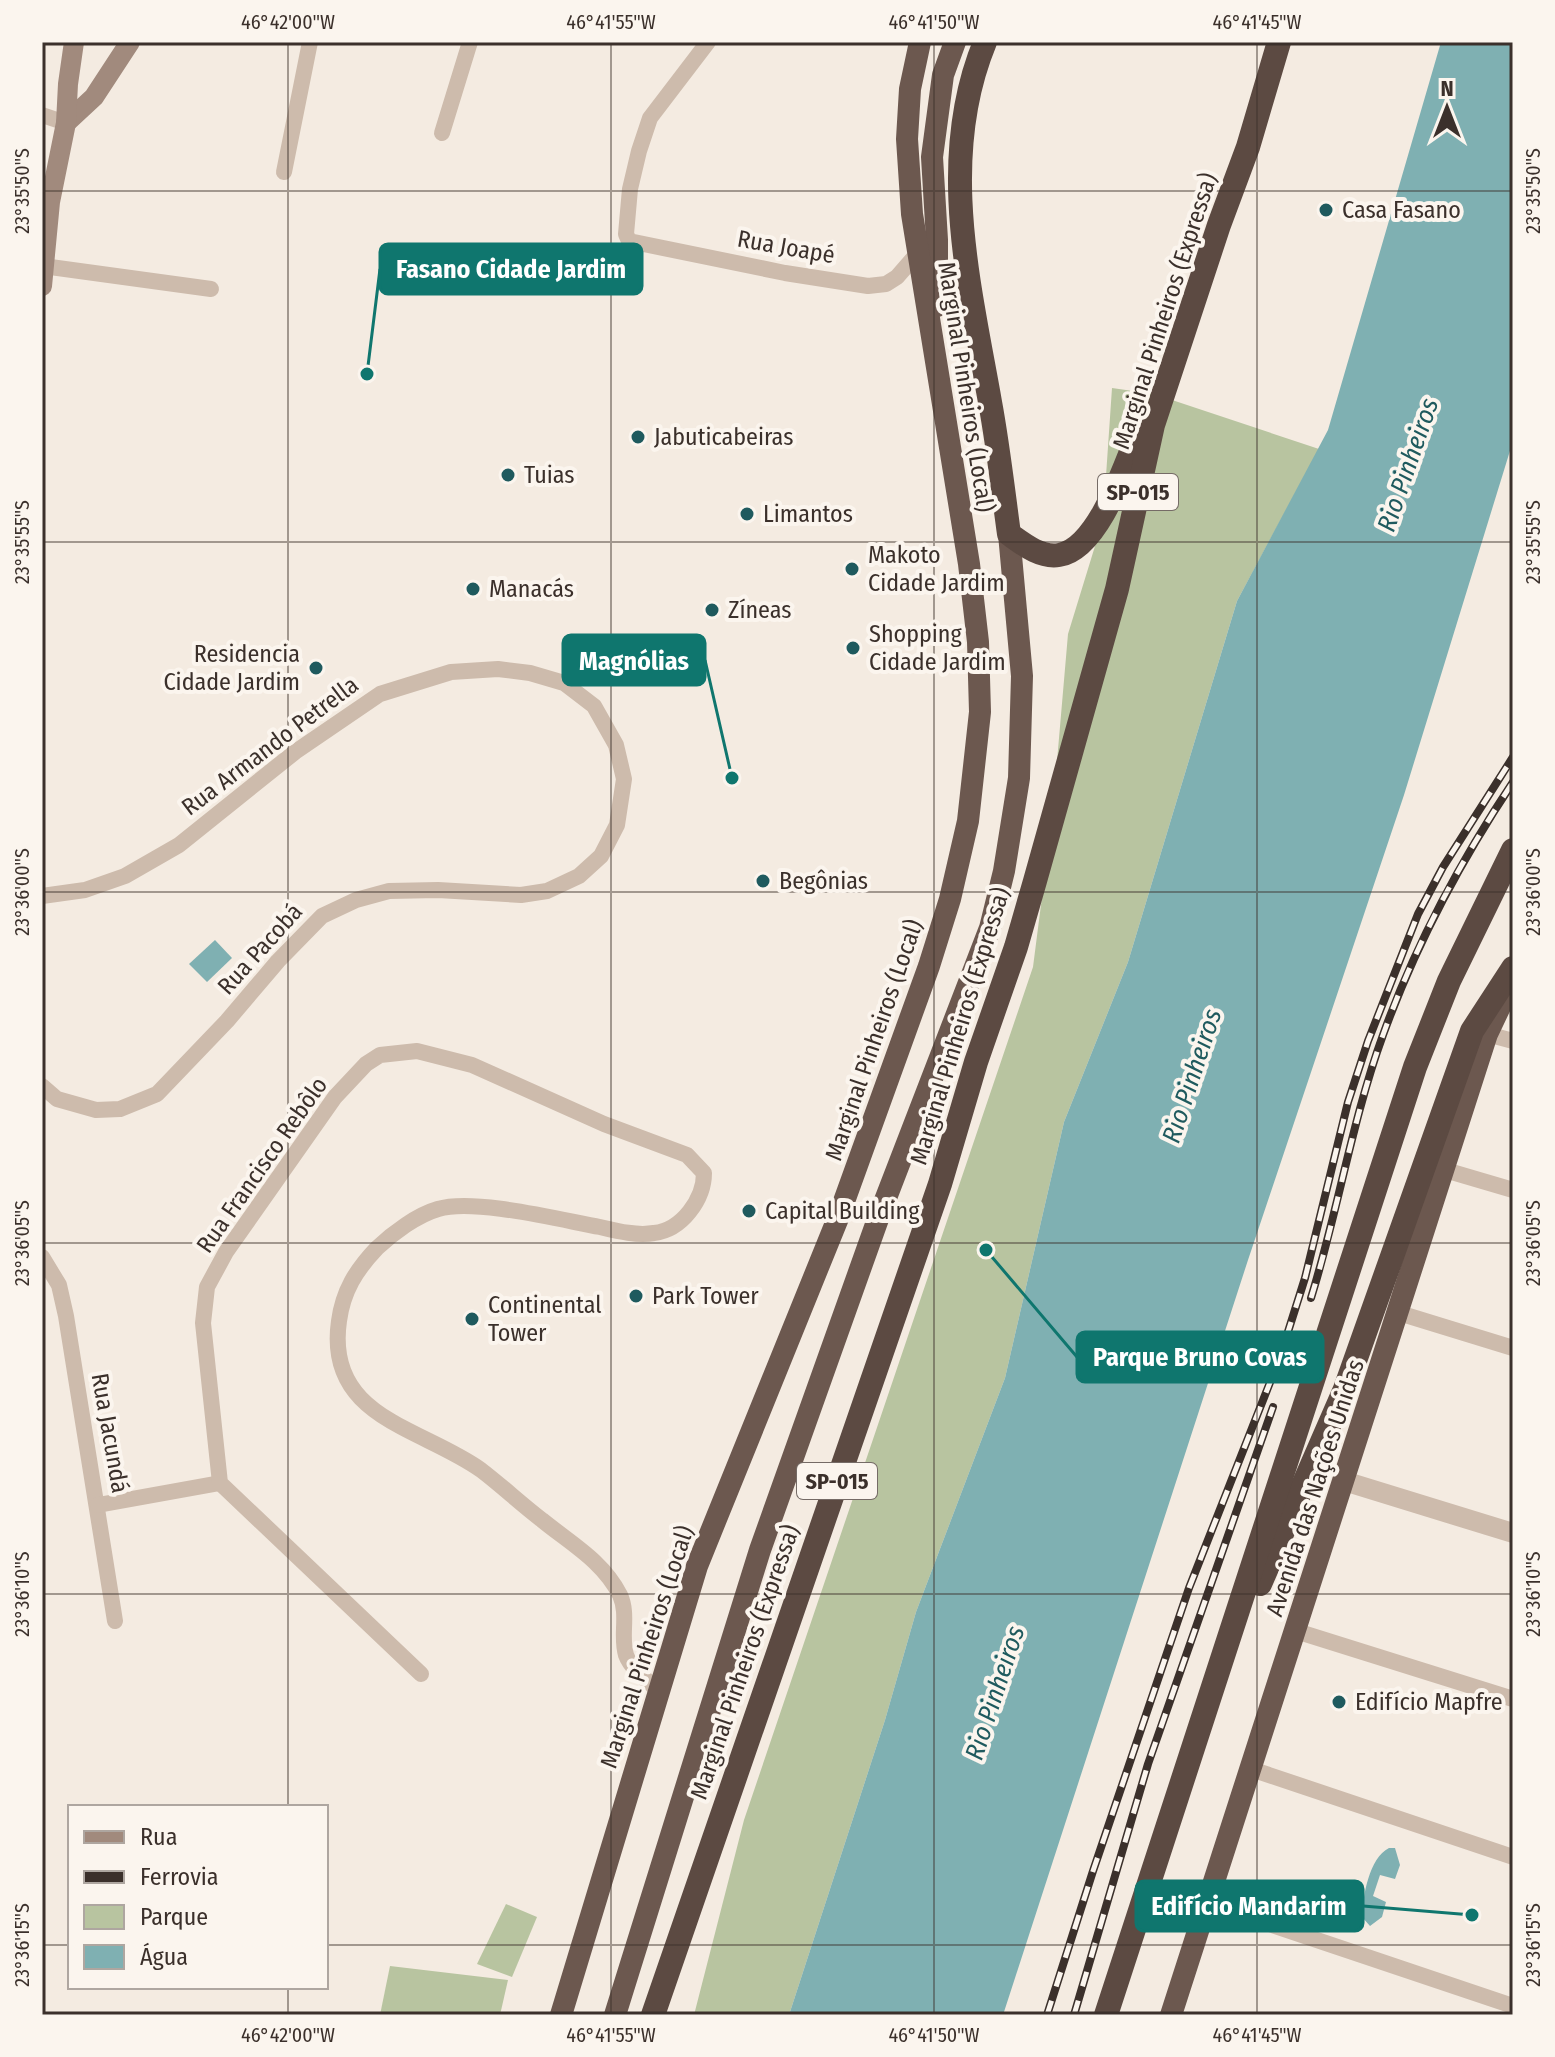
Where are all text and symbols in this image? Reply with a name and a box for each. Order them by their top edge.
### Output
text: 46°42'00"W [241,10,335,34]
text: 46°41'55"W [566,10,656,34]
text: 46°41'50"W [888,10,980,34]
text: 46°41'45"W [1212,10,1302,34]
north arrow [1407,68,1487,148]
text: N [1440,75,1454,102]
text: 23°35'50"S [10,148,34,234]
text: 23°35'50"S [1521,148,1545,234]
street label: Marginal Pinheiros (Expressa) [1107,169,1223,453]
place label: Casa Fasano [1342,196,1461,224]
marker: Casa Fasano [1317,201,1335,219]
street label: Rua Joapé [735,225,837,269]
callout: Fasano Cidade Jardim [380,244,642,294]
text: Fasano Cidade Jardim [396,254,626,285]
street label: Marginal Pinheiros (Local) [932,260,1000,514]
water label: Rio Pinheiros [1371,394,1445,536]
place label: Jabuticabeiras [654,423,793,451]
marker: Jabuticabeiras [629,428,647,446]
place label: Tuias [524,461,575,489]
marker: Tuias [499,466,517,484]
road number: SP-015 [1098,474,1178,510]
text: 23°35'55"S [10,500,34,584]
place label: Limantos [763,500,853,528]
text: 23°35'55"S [1521,500,1545,584]
marker: Limantos [738,505,756,523]
place label: Makoto Cidade Jardim [868,541,1005,597]
marker: Makoto Cidade Jardim [843,560,861,578]
place label: Manacás [489,575,574,603]
marker: Manacás [464,580,482,598]
place label: Zíneas [728,596,792,624]
marker: Zíneas [703,601,721,619]
place label: Shopping Cidade Jardim [869,620,1006,676]
callout: Magnólias [563,635,705,685]
marker: Shopping Cidade Jardim [844,639,862,657]
place label: Residencia Cidade Jardim [163,640,300,696]
text: Magnólias [579,646,689,677]
marker: Residencia Cidade Jardim [307,659,325,677]
street label: Rua Armando Petrella [176,671,364,821]
text: 23°36'00"S [10,848,34,936]
text: 23°36'00"S [1521,848,1545,936]
place label: Begônias [779,867,868,895]
marker: Begônias [754,872,772,890]
street label: Marginal Pinheiros (Expressa) [904,884,1016,1168]
street label: Rua Pacobá [212,898,308,1000]
street label: Marginal Pinheiros (Local) [820,916,928,1164]
water label: Rio Pinheiros [1156,1005,1228,1147]
street label: Rua Francisco Rebôlo [191,1072,333,1258]
place label: Capital Building [765,1197,920,1225]
text: 23°36'05"S [10,1200,34,1286]
text: 23°36'05"S [1521,1200,1545,1286]
marker: Capital Building [740,1202,758,1220]
place label: Park Tower [652,1282,759,1310]
marker: Park Tower [627,1287,645,1305]
place label: Continental Tower [488,1291,602,1347]
marker: Continental Tower [463,1310,481,1328]
callout: Parque Bruno Covas [1077,1332,1323,1382]
text: Parque Bruno Covas [1093,1342,1307,1373]
street label: Avenida das Nações Unidas [1260,1356,1370,1620]
street label: Rua Jacundá [86,1371,134,1495]
road number: SP-015 [797,1463,877,1499]
street label: Marginal Pinheiros (Expressa) [685,1521,805,1803]
street label: Marginal Pinheiros (Local) [595,1522,699,1772]
text: 23°36'10"S [10,1551,34,1637]
text: 23°36'10"S [1521,1551,1545,1637]
water label: Rio Pinheiros [959,1622,1031,1764]
place label: Edifício Mapfre [1355,1688,1503,1716]
marker: Edifício Mapfre [1330,1693,1348,1711]
legend [68,1805,328,1989]
text: Rua [140,1823,177,1851]
text: Ferrovia [140,1863,219,1891]
callout: Edifício Mandarim [1136,1881,1363,1931]
text: Edifício Mandarim [1151,1891,1347,1922]
text: 23°36'15"S [10,1903,34,1987]
text: Parque [140,1903,208,1931]
text: 23°36'15"S [1521,1903,1545,1987]
text: Água [140,1942,188,1971]
text: 46°42'00"W [241,2023,335,2047]
text: 46°41'55"W [566,2023,656,2047]
text: 46°41'50"W [888,2023,980,2047]
text: 46°41'45"W [1212,2023,1302,2047]

